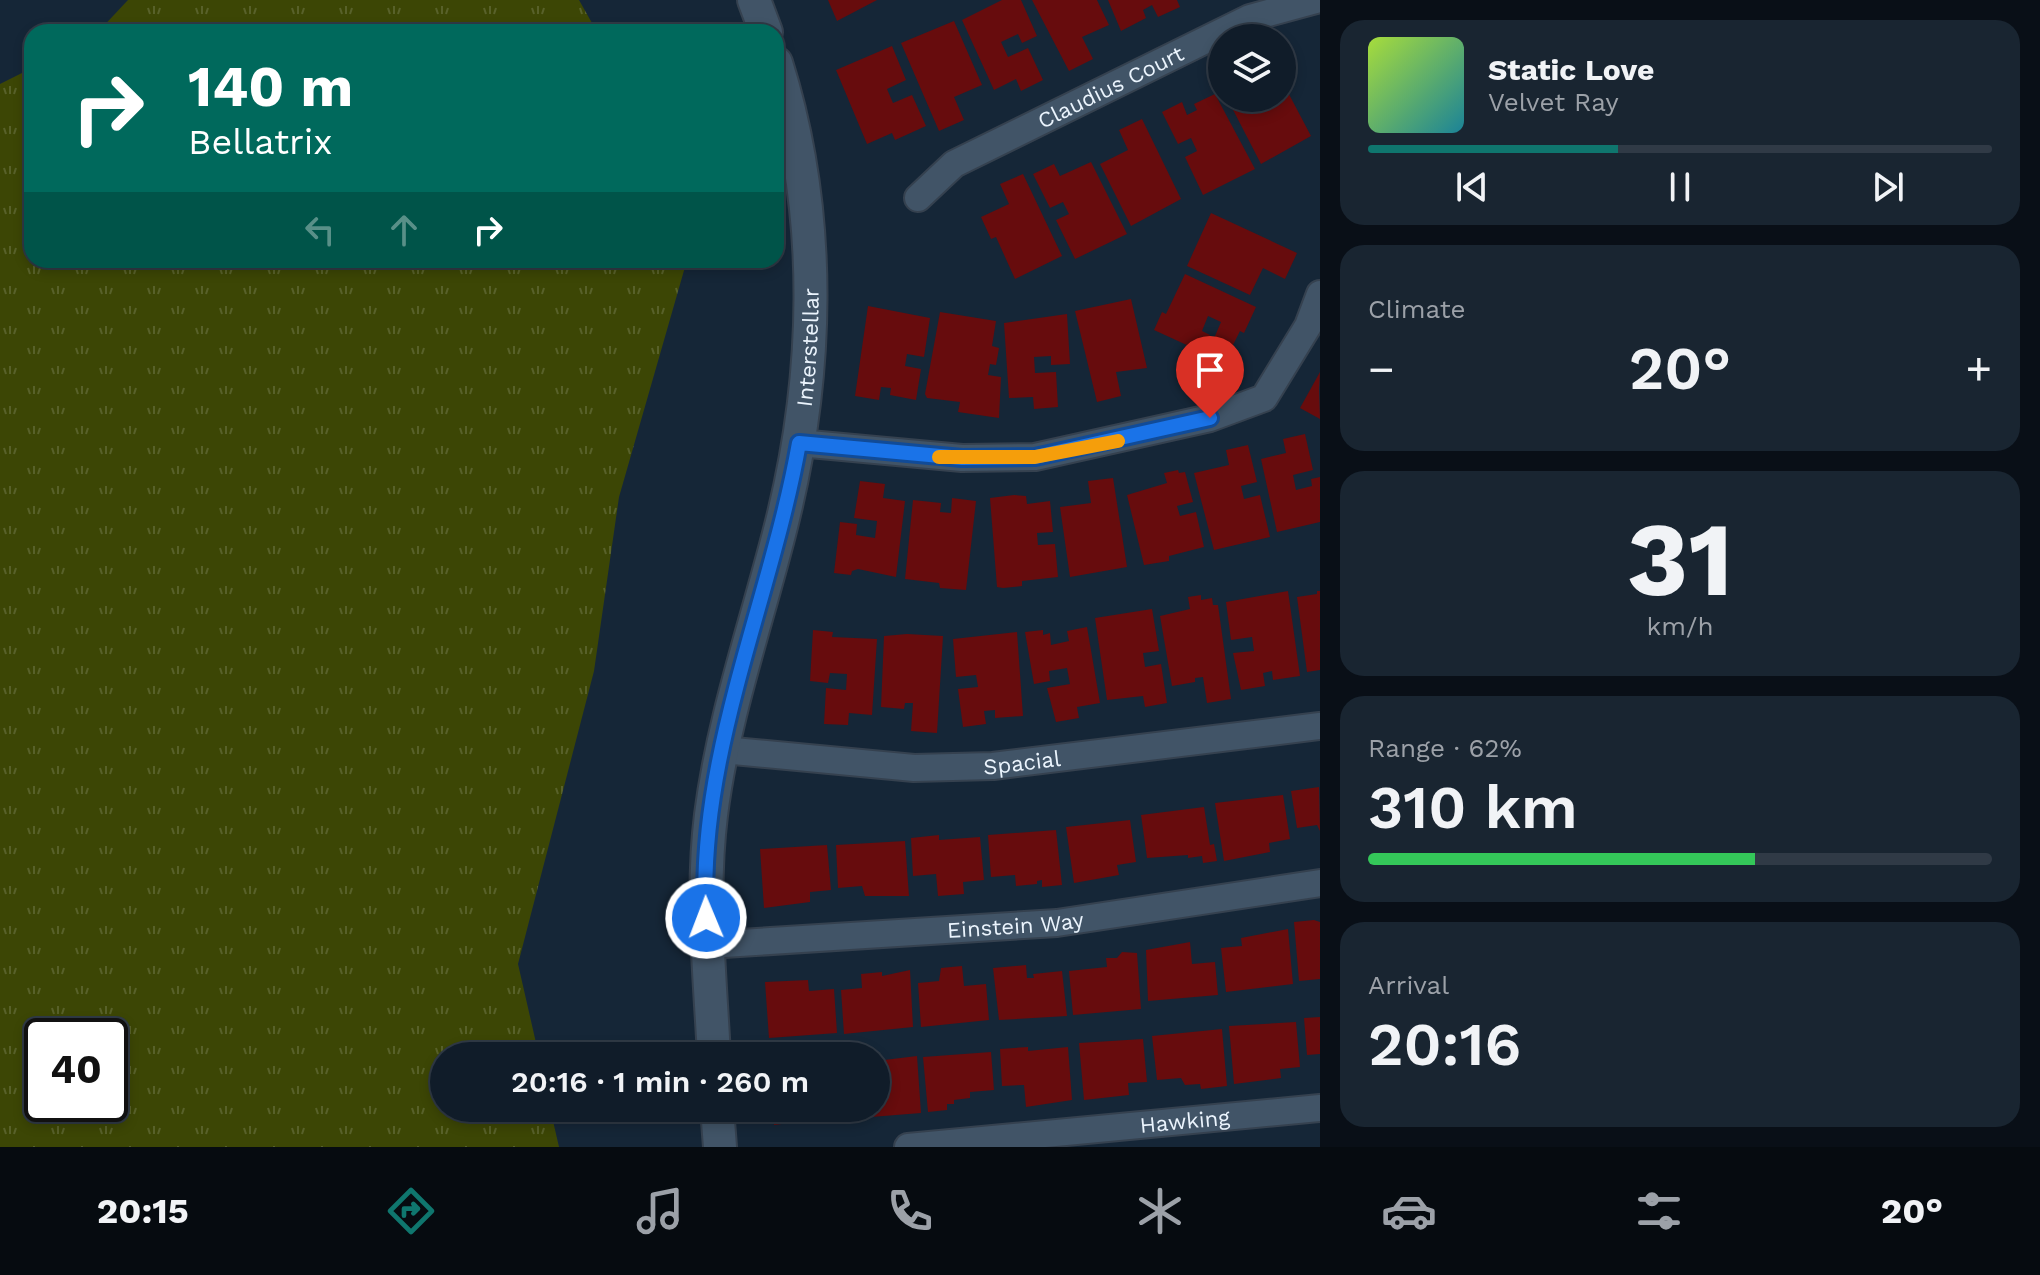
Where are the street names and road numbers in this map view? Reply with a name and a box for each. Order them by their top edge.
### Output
street label: Claudius Court [1033,40,1188,133]
street label: Interstellar [791,288,823,408]
street label: Spacial [983,745,1062,779]
street label: Einstein Way [946,907,1086,942]
street label: Hawking [1139,1104,1231,1138]

